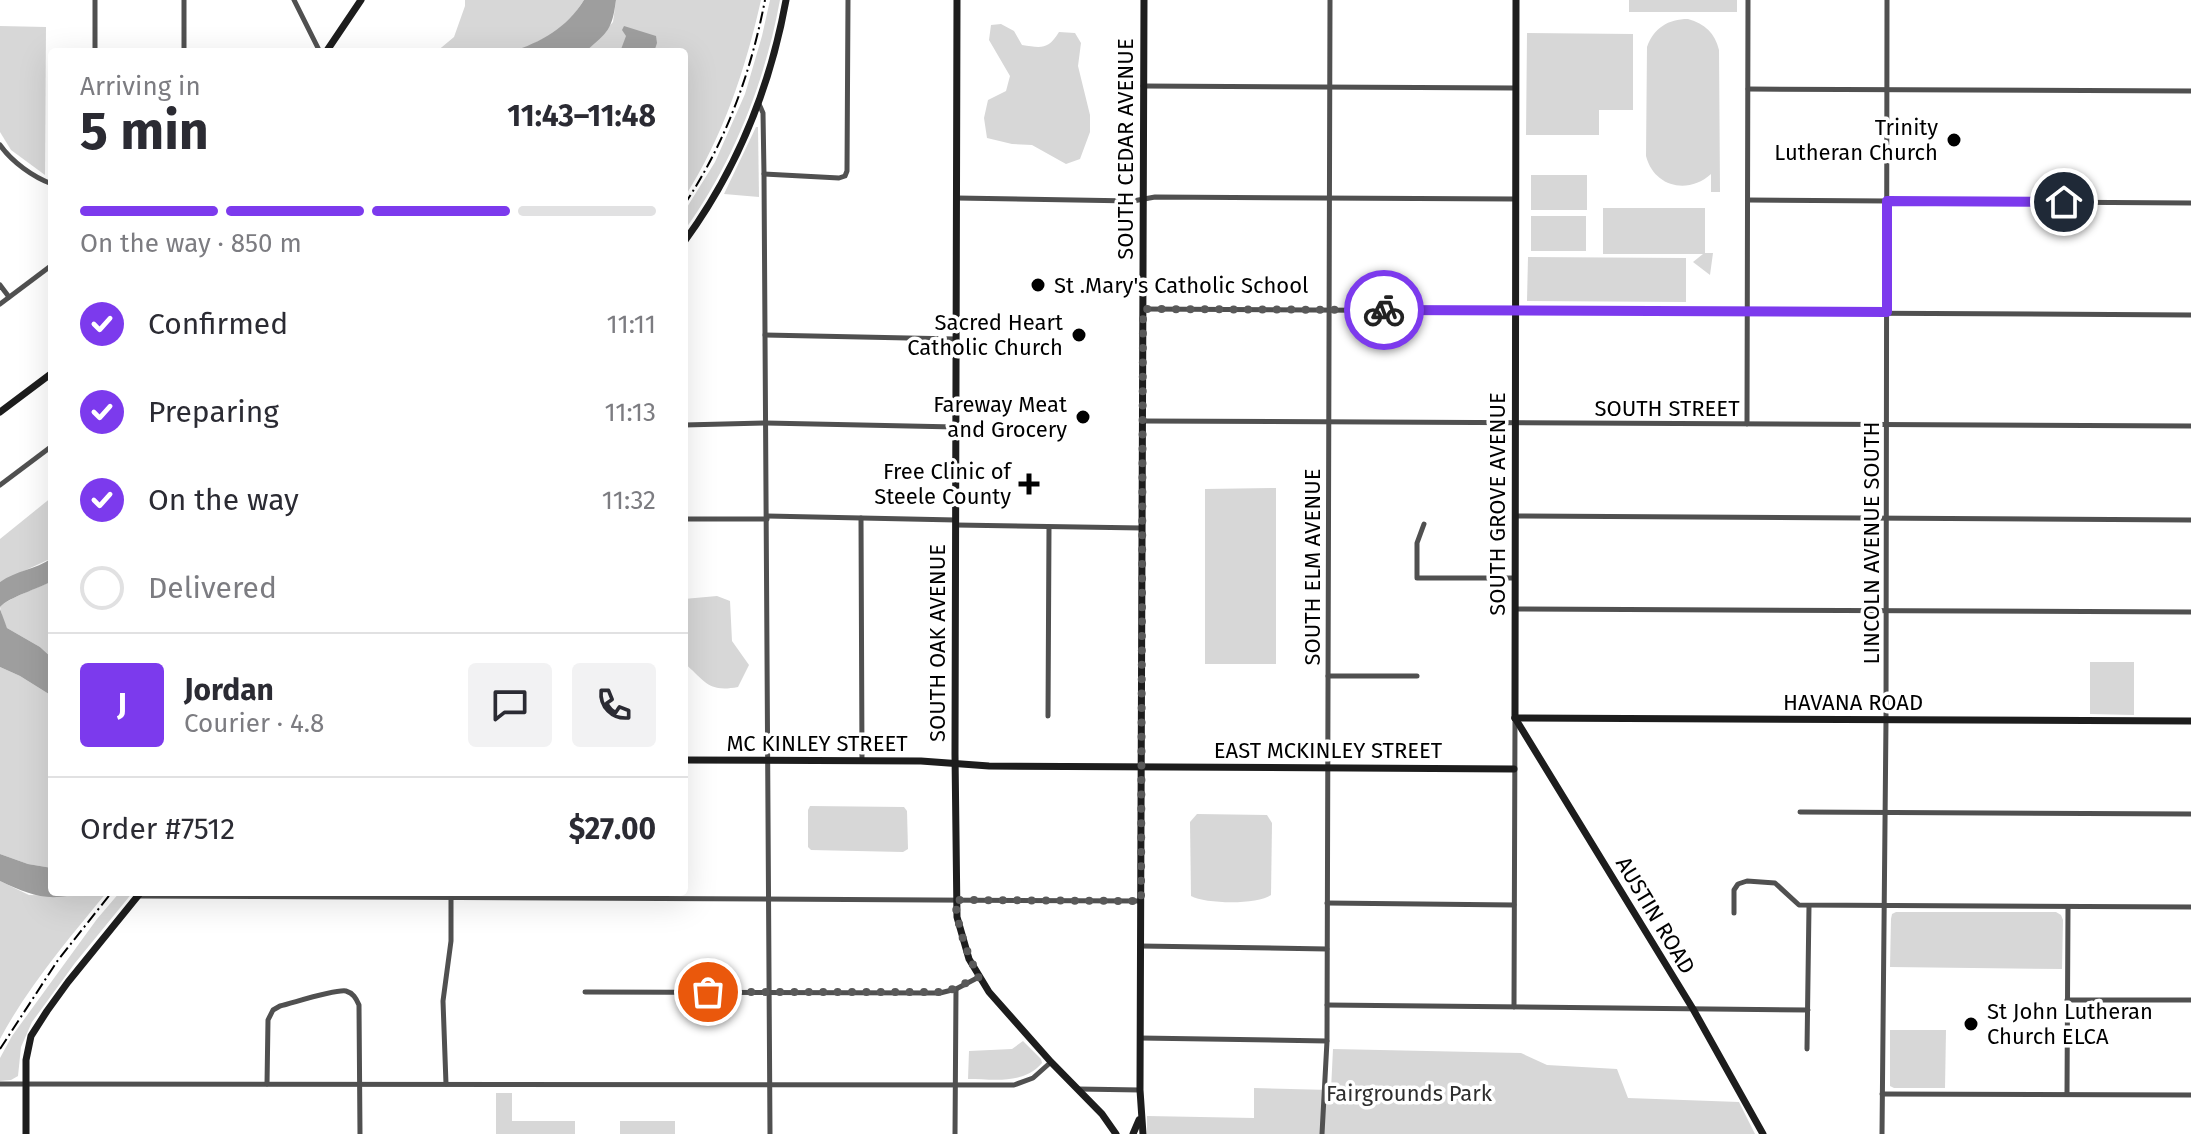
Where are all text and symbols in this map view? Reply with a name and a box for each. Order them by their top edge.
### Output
street label: SOUTH CEDAR AVENUE [1112,38,1139,260]
text: Arriving in [80,71,201,102]
text: 11:43–11:48 [507,98,656,134]
text: 5 min [80,100,209,163]
place label: Trinity Lutheran Church [1774,114,1938,166]
marker: Trinity Lutheran Church [1945,131,1963,149]
pin [2030,168,2098,236]
icon: home [2042,180,2086,224]
text: On the way · 850 m [80,228,302,259]
courier [1344,270,1424,350]
place label: St .Mary's Catholic School [1054,272,1308,299]
marker: St .Mary's Catholic School [1029,276,1047,294]
icon: bike [1362,288,1406,332]
icon: check [80,302,124,346]
text: Confirmed [148,306,288,342]
text: 11:11 [606,309,656,340]
place label: Sacred Heart Catholic Church [907,309,1063,361]
marker: Sacred Heart Catholic Church [1070,326,1088,344]
icon: check [80,390,124,434]
place label: Fareway Meat and Grocery [933,391,1067,443]
street label: SOUTH GROVE AVENUE [1484,392,1511,616]
text: Preparing [148,394,279,430]
street label: SOUTH STREET [1594,395,1740,422]
text: 11:13 [604,397,656,428]
marker: Fareway Meat and Grocery [1074,408,1092,426]
street label: LINCOLN AVENUE SOUTH [1858,422,1885,665]
place label: Free Clinic of Steele County [874,458,1013,510]
street label: SOUTH ELM AVENUE [1299,468,1326,666]
marker: Free Clinic of Steele County [1018,473,1040,495]
icon: check [80,478,124,522]
text: On the way [148,482,299,518]
text: 11:32 [602,485,656,516]
street label: SOUTH OAK AVENUE [924,544,951,742]
text: Delivered [148,570,277,606]
button: chat [468,663,552,747]
button: phone [572,663,656,747]
text: Jordan [184,672,274,708]
text: J [117,687,127,723]
street label: HAVANA ROAD [1783,689,1923,716]
text: Courier · 4.8 [184,708,324,739]
street label: MC KINLEY STREET [726,730,908,757]
street label: EAST MCKINLEY STREET [1214,737,1443,764]
text: Order #7512 [80,811,235,847]
text: $27.00 [569,811,656,847]
street label: AUSTIN ROAD [1610,852,1701,979]
pin [674,958,742,1026]
icon: bag [686,970,730,1014]
place label: St John Lutheran Church ELCA [1987,998,2153,1050]
marker: St John Lutheran Church ELCA [1962,1015,1980,1033]
park label: Fairgrounds Park [1326,1080,1493,1107]

